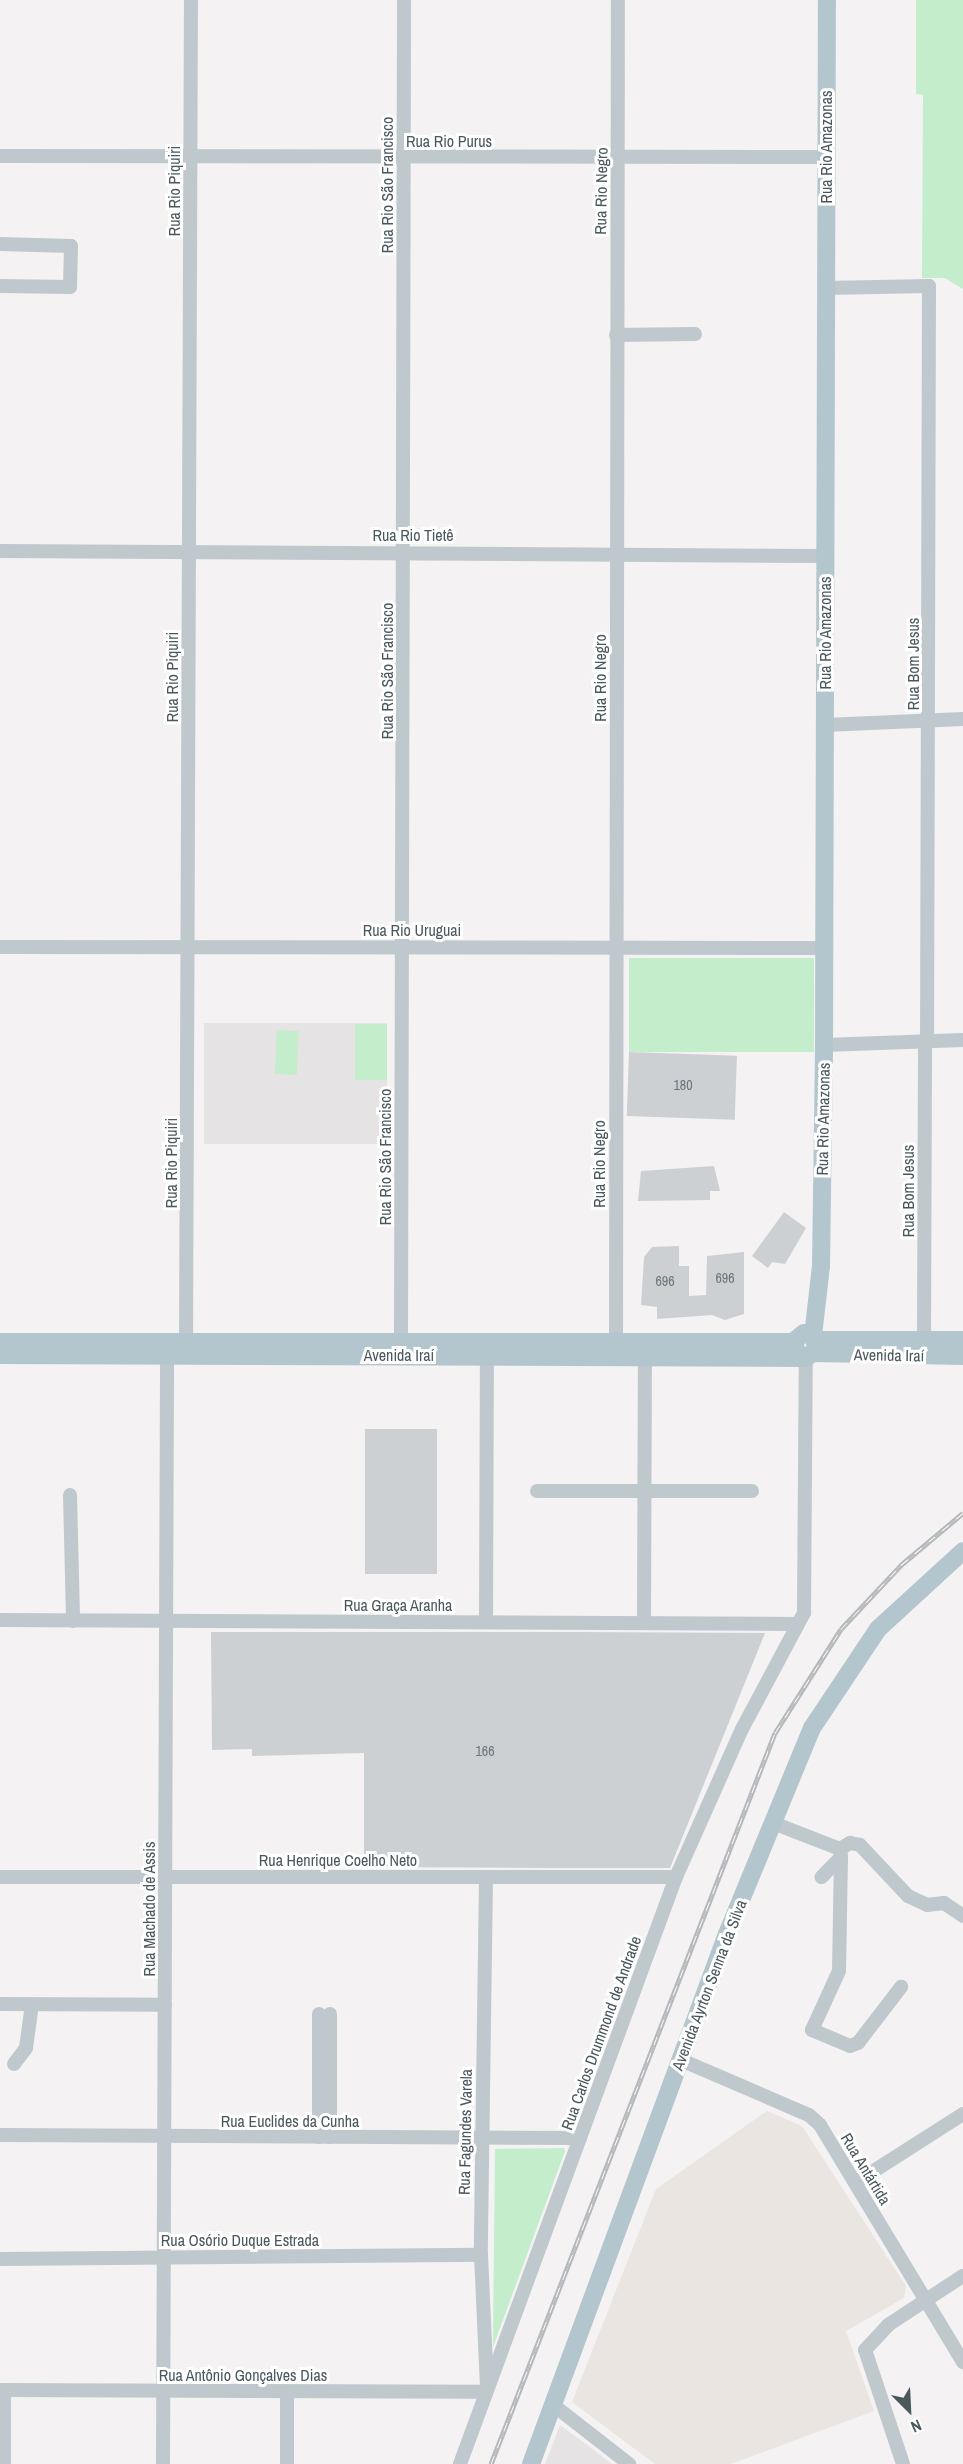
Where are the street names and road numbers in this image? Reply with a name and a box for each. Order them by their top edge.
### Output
street label: Rua Rio Amazonas [816,90,836,204]
street label: Rua Rio São Francisco [377,117,397,253]
street label: Rua Rio Purus [406,131,492,151]
street label: Rua Rio Piquiri [164,146,184,236]
street label: Rua Rio Negro [591,147,611,235]
street label: Rua Rio Tietê [372,525,454,545]
street label: Rua Rio Amazonas [815,576,835,690]
street label: Rua Rio São Francisco [377,603,397,739]
street label: Rua Bom Jesus [903,618,923,710]
street label: Rua Rio Piquiri [162,632,182,722]
street label: Rua Rio Negro [590,634,610,722]
street label: Rua Rio Uruguai [363,920,461,940]
street label: Rua Rio Amazonas [812,1062,834,1176]
street label: Rua Rio São Francisco [375,1089,395,1225]
street label: Rua Rio Piquiri [161,1118,181,1208]
street label: Rua Rio Negro [589,1120,609,1208]
street label: Rua Bom Jesus [898,1145,918,1237]
street label: Avenida Iraí [364,1345,434,1365]
street label: Avenida Iraí [854,1345,924,1365]
street label: Rua Graça Aranha [343,1595,453,1615]
street label: Rua Machado de Assis [139,1841,159,1977]
street label: Rua Henrique Coelho Neto [259,1850,417,1870]
street label: Avenida Ayrton Senna da Silva [667,1897,751,2073]
street label: Rua Carlos Drummond de Andrade [557,1933,645,2133]
street label: Rua Fagundes Varela [454,2069,476,2195]
street label: Rua Euclides da Cunha [221,2111,359,2131]
street label: Rua Antártida [837,2129,895,2209]
street label: Rua Osório Duque Estrada [161,2230,319,2250]
street label: Rua Antônio Gonçalves Dias [158,2365,328,2385]

